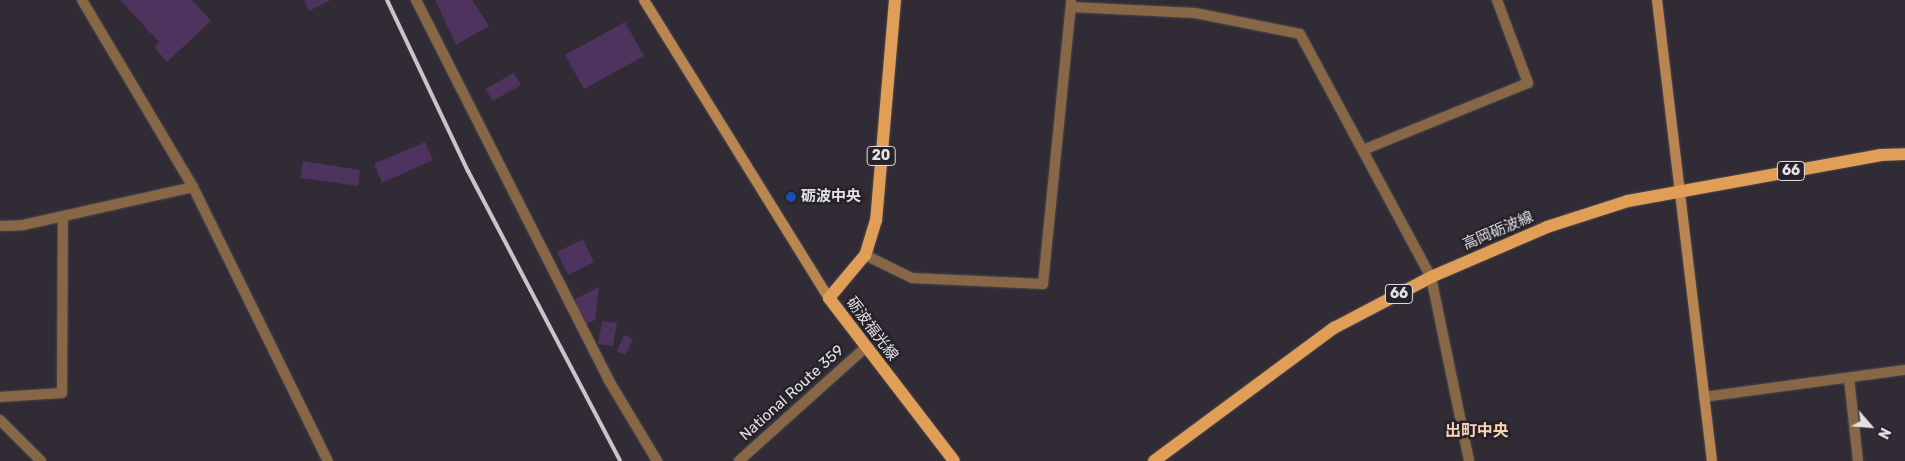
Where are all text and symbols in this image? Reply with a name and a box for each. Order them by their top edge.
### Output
road number: 20 [866,144,896,168]
road number: 66 [1776,160,1806,182]
place label: 砺波中央 [801,188,861,206]
marker: 砺波中央 [785,191,797,203]
street label: 高岡砺波線 [1460,208,1536,254]
road number: 66 [1384,282,1414,306]
street label: 砺波福光線 [842,294,902,364]
street label: National Route 359 [736,342,848,444]
north arrow [1845,401,1895,451]
district label: 出町中央 [1445,421,1509,441]
text: N [1874,425,1894,441]

